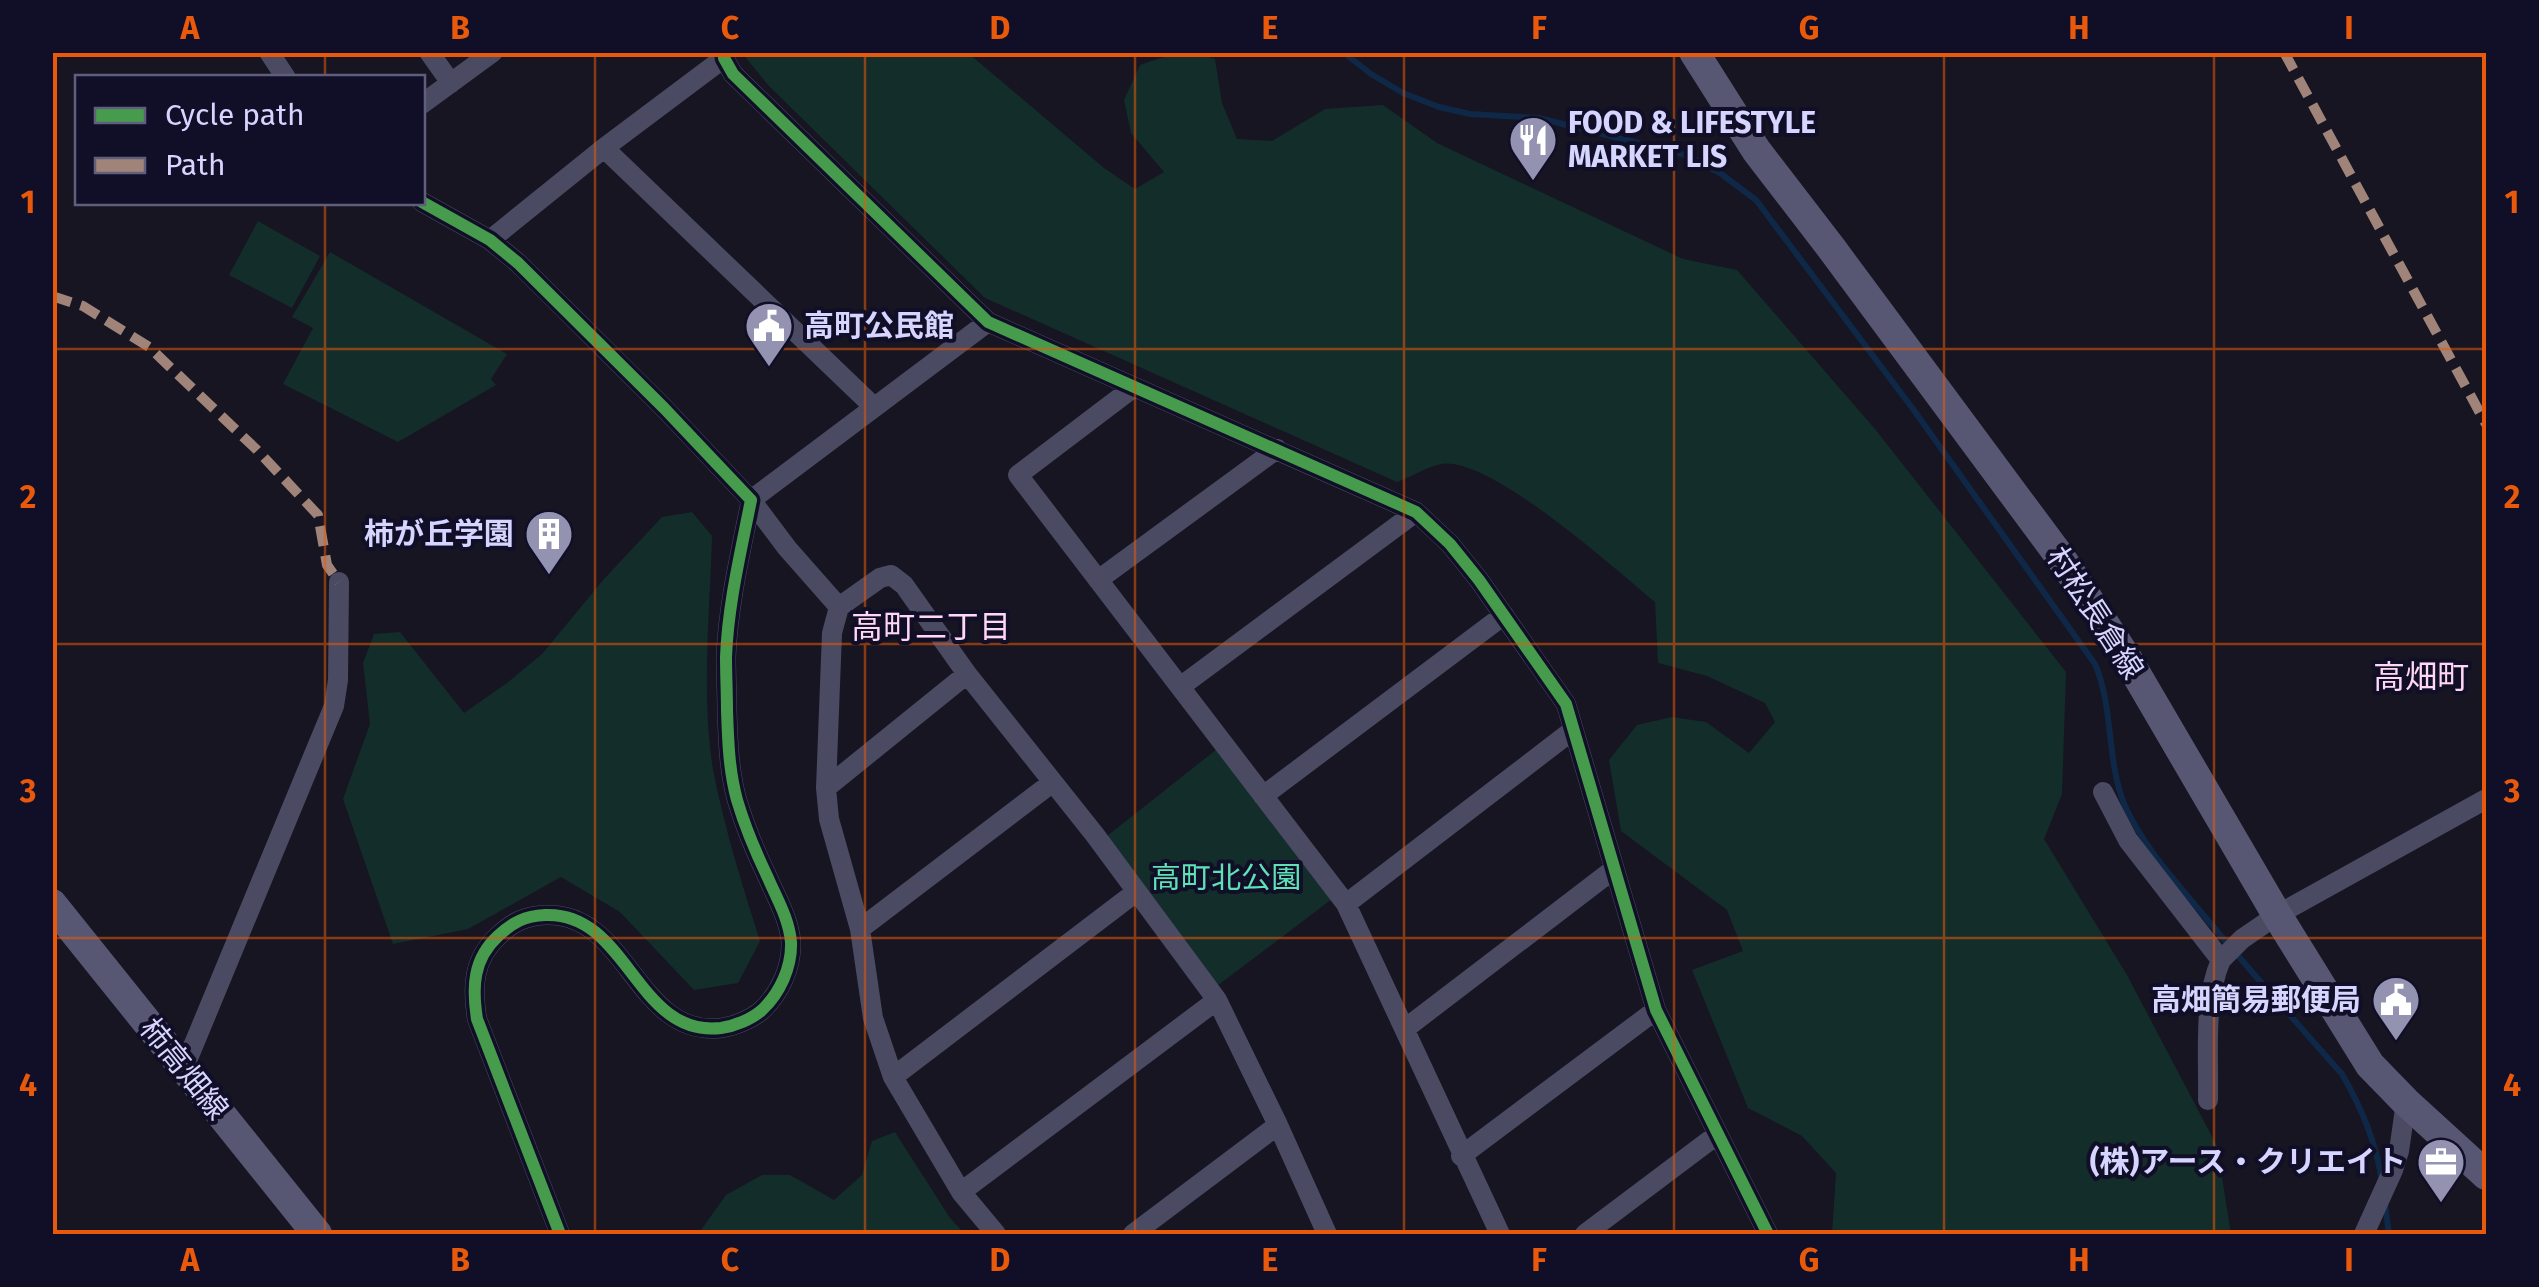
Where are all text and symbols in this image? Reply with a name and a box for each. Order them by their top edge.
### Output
text: A [180,9,201,47]
text: B [450,9,470,47]
text: C [721,9,740,47]
text: D [990,9,1010,47]
text: E [1262,9,1278,47]
text: F [1531,9,1547,47]
text: G [1799,9,1819,47]
text: H [2068,9,2090,47]
text: I [2344,9,2354,47]
legend [75,75,425,205]
text: Cycle path [165,97,304,133]
place label: FOOD & LIFESTYLE MARKET LIS [1568,105,1816,175]
restaurant icon: FOOD & LIFESTYLE MARKET LIS [1507,114,1559,182]
text: Path [165,147,226,183]
text: 1 [21,183,35,221]
text: 1 [2505,183,2519,221]
public building icon: 高町公民館 [743,300,795,368]
place label: 高町公民館 [804,308,954,344]
text: 2 [20,478,36,516]
text: 2 [2504,478,2520,516]
building icon: 柿が丘学園 [523,508,575,576]
place label: 柿が丘学園 [364,516,514,552]
street label: 村松長倉線 [2039,540,2151,686]
district label: 高町二丁目 [851,608,1011,646]
district label: 高畑町 [2373,658,2469,696]
text: 3 [19,772,36,810]
text: 3 [2503,772,2520,810]
park label: 高町北公園 [1151,860,1301,896]
public building icon: 高畑簡易郵便局 [2370,974,2422,1042]
place label: 高畑簡易郵便局 [2151,982,2361,1018]
street label: 柿高畑線 [132,1011,236,1127]
text: 4 [19,1066,37,1104]
text: 4 [2503,1066,2521,1104]
office icon: (株)アース・クリエイト [2415,1136,2467,1204]
place label: (株)アース・クリエイト [2090,1144,2406,1180]
text: A [180,1241,201,1279]
text: B [450,1241,470,1279]
text: C [721,1241,740,1279]
text: D [990,1241,1010,1279]
text: E [1262,1241,1278,1279]
text: F [1531,1241,1547,1279]
text: G [1799,1241,1819,1279]
text: H [2068,1241,2090,1279]
text: I [2344,1241,2354,1279]

